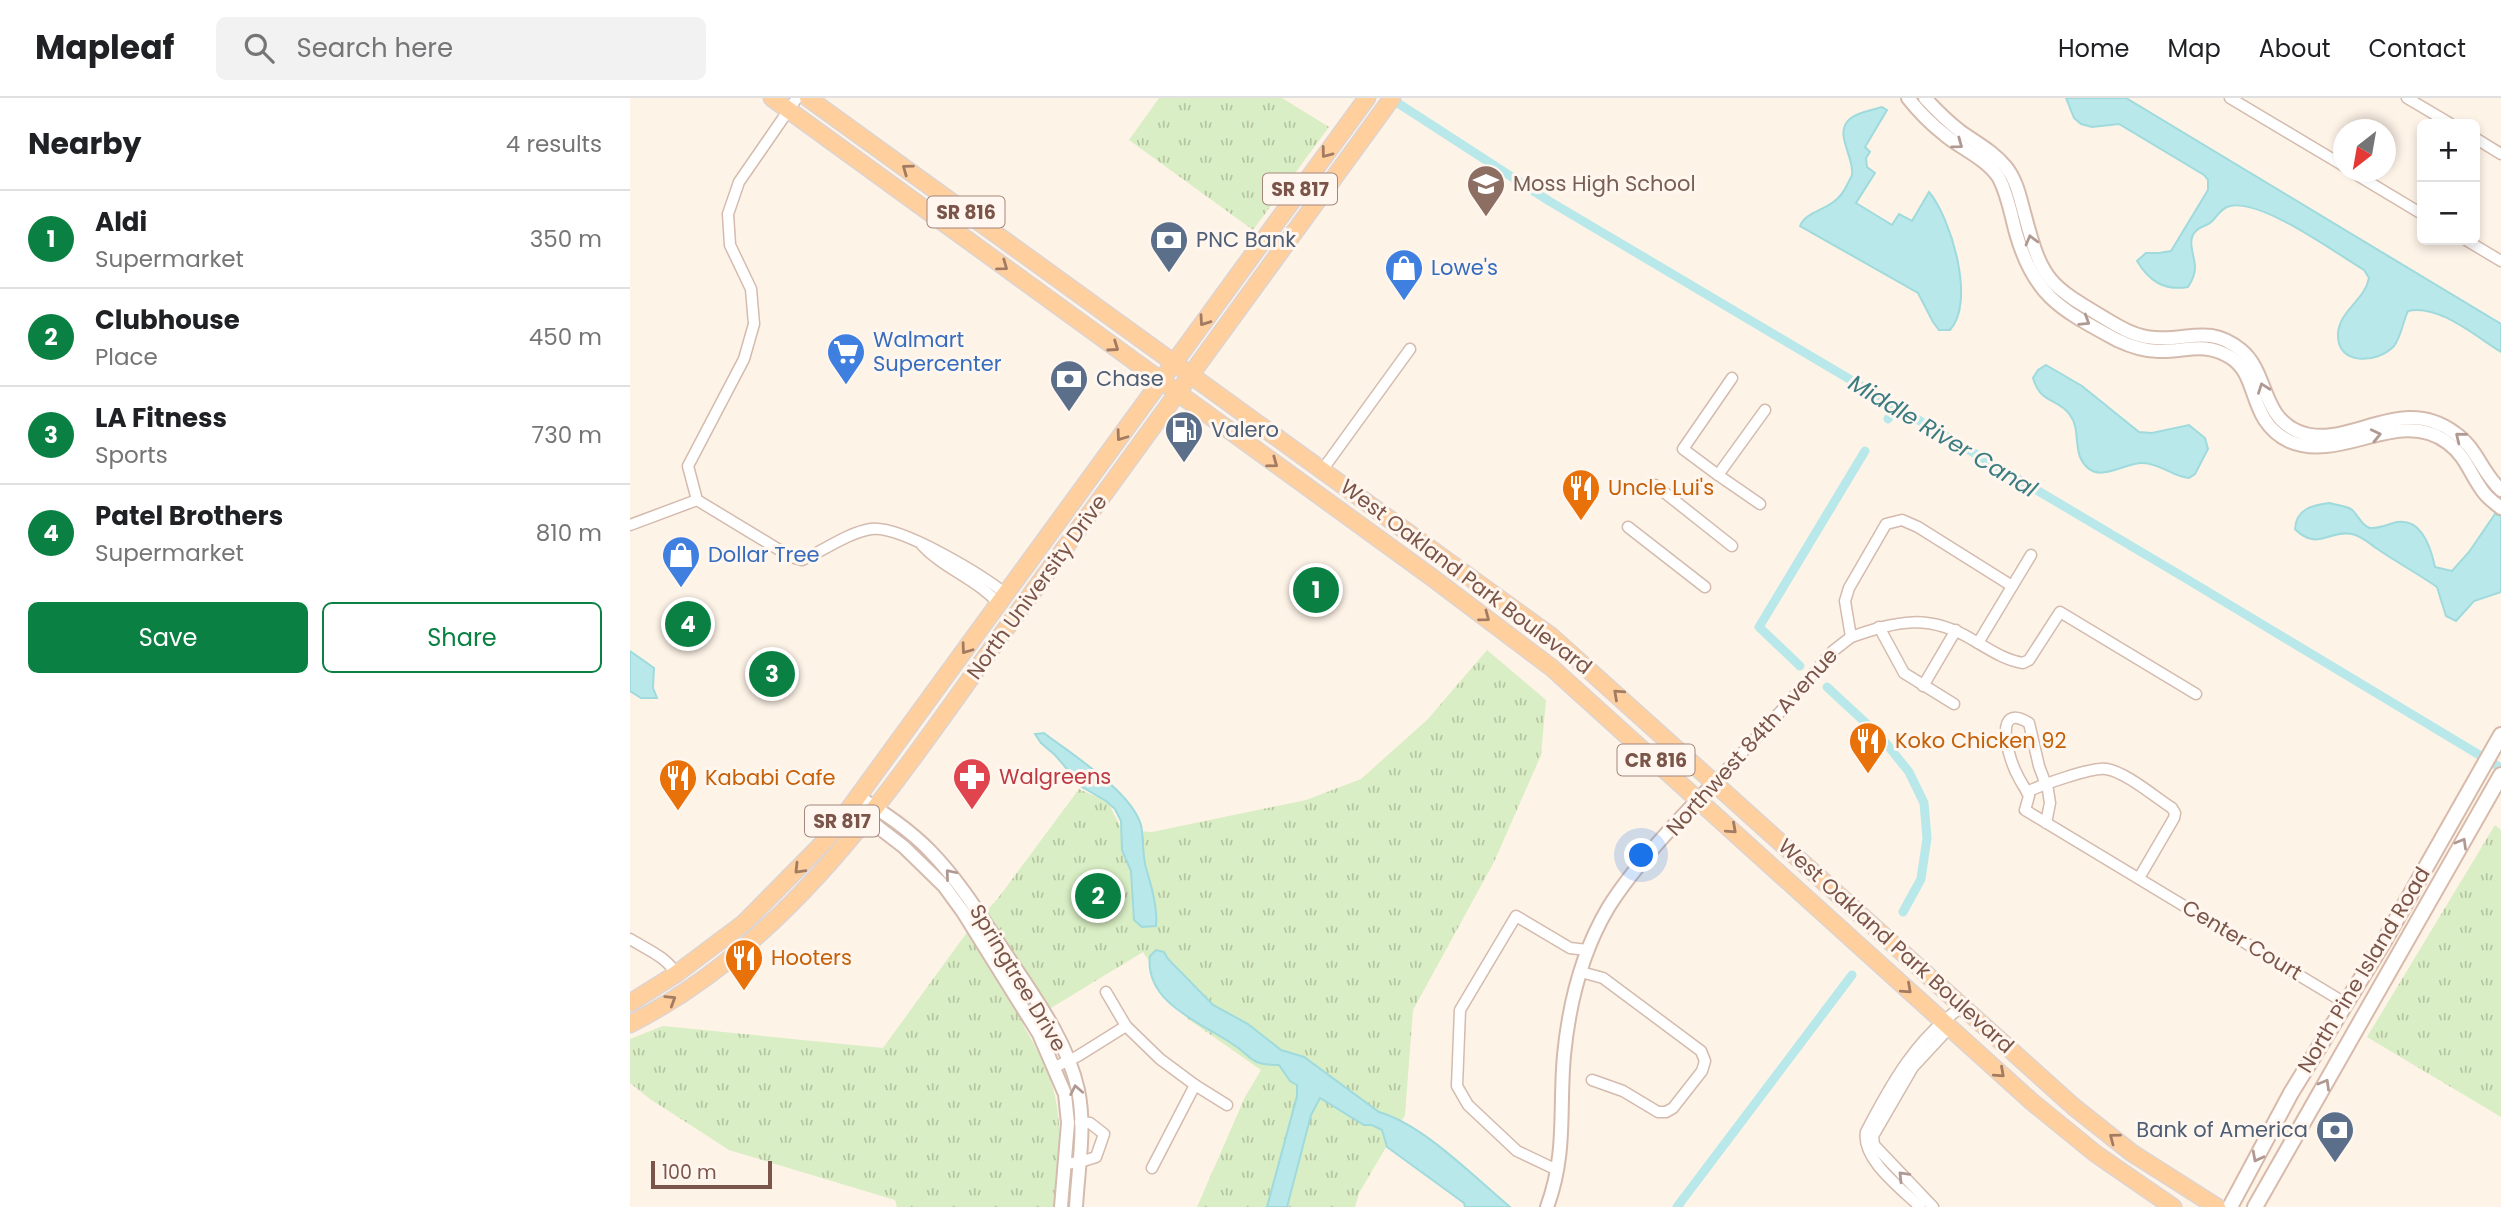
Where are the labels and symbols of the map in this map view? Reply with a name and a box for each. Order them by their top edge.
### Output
north arrow [2333,119,2396,182]
one-way arrow [1950,136,1962,148]
one-way arrow [1322,145,1334,158]
school or university icon: Moss High School [1465,163,1507,218]
one-way arrow [902,165,915,178]
place label: Moss High School [1513,169,1696,198]
road number: SR 817 [1263,174,1337,204]
road number: SR 816 [928,196,1004,228]
bank icon: PNC Bank [1148,219,1190,274]
place label: PNC Bank [1196,225,1296,254]
one-way arrow [2025,234,2040,246]
shop icon: Lowe's [1383,247,1425,302]
place label: Lowe's [1431,253,1498,282]
one-way arrow [995,258,1008,270]
one-way arrow [2077,312,2090,325]
one-way arrow [1200,313,1212,326]
place label: Walmart Supercenter [873,325,1002,378]
supermarket icon: Walmart Supercenter [825,331,867,386]
one-way arrow [1106,339,1119,352]
bank icon: Chase [1048,358,1090,413]
place label: Chase [1096,364,1164,393]
water label: Middle River Canal [1843,367,2044,505]
one-way arrow [2257,382,2271,394]
fuel station icon: Valero [1163,409,1205,464]
place label: Valero [1211,415,1279,444]
one-way arrow [1117,428,1129,441]
one-way arrow [2370,429,2382,444]
one-way arrow [2455,433,2468,445]
one-way arrow [1265,455,1278,468]
restaurant icon: Uncle Lui's [1560,467,1602,522]
street label: West Oakland Park Boulevard [1334,472,1598,681]
place label: Uncle Lui's [1608,473,1714,502]
street label: North University Drive [960,488,1114,685]
shop icon: Dollar Tree [660,534,702,589]
place label: Dollar Tree [708,540,820,569]
pin: 1 [1293,564,1339,616]
pin: 4 [665,598,711,650]
one-way arrow [1477,608,1490,621]
one-way arrow [962,641,974,654]
street label: Northwest 84th Avenue [1659,641,1844,842]
pin: 3 [749,648,795,700]
one-way arrow [1613,690,1626,703]
restaurant icon: Koko Chicken 92 [1847,720,1889,775]
place label: Koko Chicken 92 [1895,726,2067,755]
road number: CR 816 [1618,744,1694,776]
pharmacy icon: Walgreens [951,756,993,811]
restaurant icon: Kababi Cafe [657,757,699,812]
place label: Walgreens [999,762,1111,791]
place label: Kababi Cafe [705,763,835,792]
road number: SR 817 [805,806,879,836]
one-way arrow [1724,821,1737,833]
street label: West Oakland Park Boulevard [1772,832,2021,1060]
your location [1624,838,1658,872]
one-way arrow [2454,838,2467,851]
one-way arrow [795,861,808,874]
street label: North Pine Island Road [2291,861,2437,1078]
one-way arrow [946,870,959,882]
pin: 2 [1075,870,1121,922]
street label: Center Court [2177,892,2308,987]
street label: Springtree Drive [963,899,1074,1057]
restaurant icon: Hooters [723,937,765,992]
place label: Hooters [771,943,852,972]
one-way arrow [1899,980,1912,993]
one-way arrow [663,995,676,1008]
one-way arrow [1992,1065,2005,1078]
one-way arrow [2317,1078,2330,1091]
one-way arrow [1070,1084,1085,1096]
bank icon: Bank of America [2314,1109,2356,1164]
place label: Bank of America [2136,1115,2308,1144]
one-way arrow [2109,1134,2122,1147]
one-way arrow [2251,1150,2265,1162]
scale bar [651,1158,772,1190]
one-way arrow [1899,1171,1912,1184]

